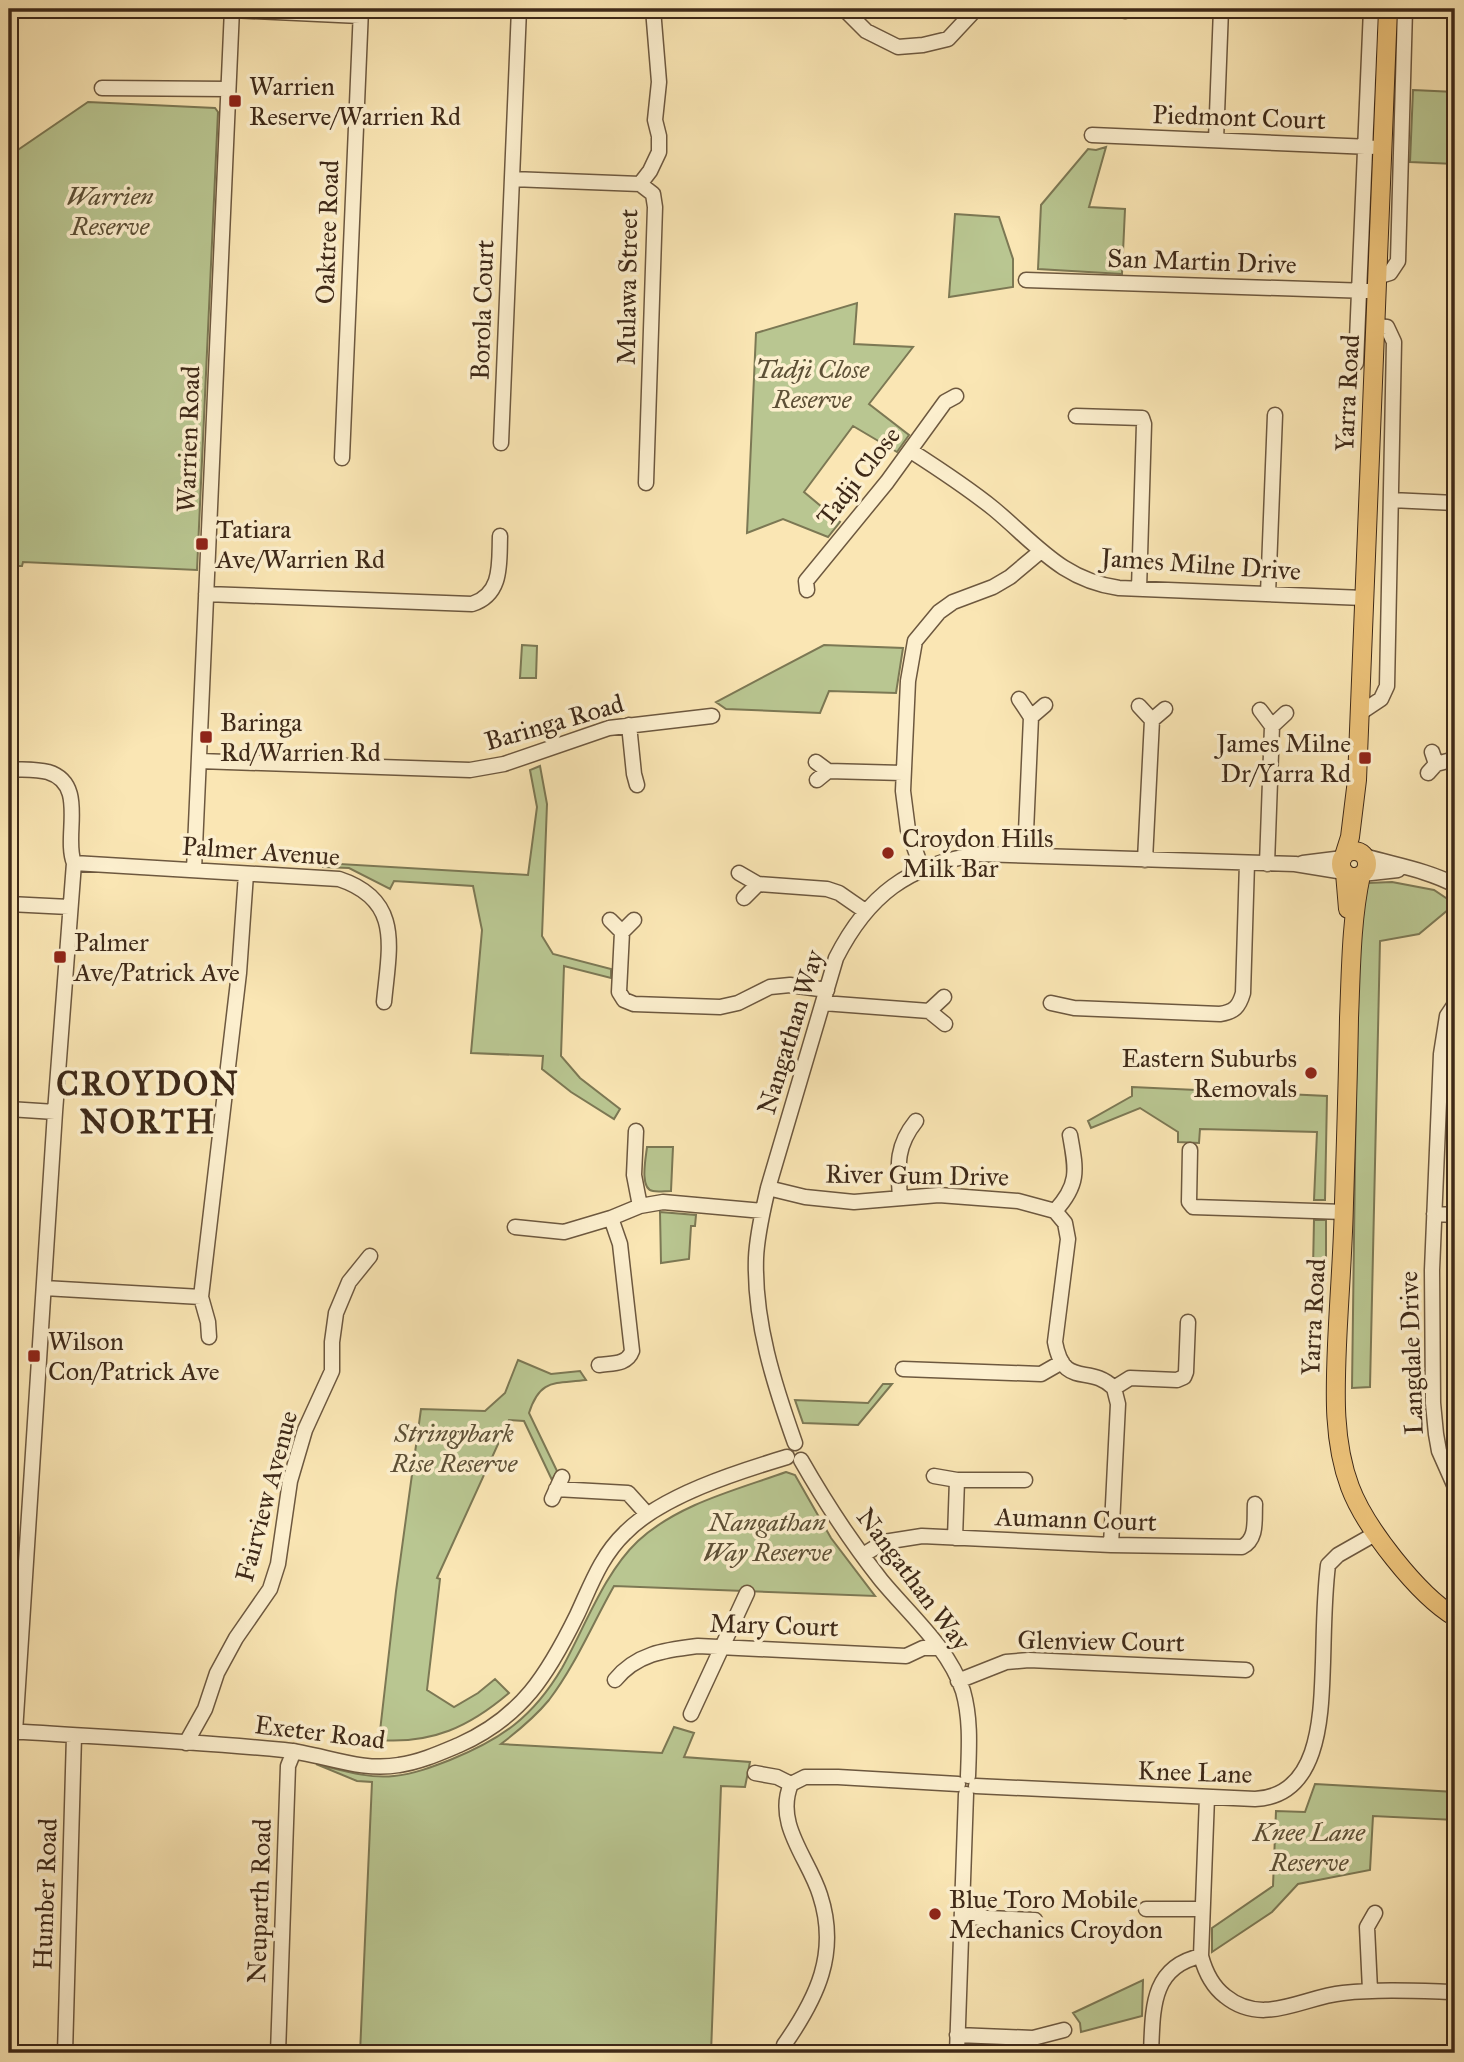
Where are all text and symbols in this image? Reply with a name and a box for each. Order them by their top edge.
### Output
place label: Warrien Reserve/Warrien Rd [249,70,461,132]
marker: Warrien Reserve/Warrien Rd [227,93,243,109]
street label: Piedmont Court [1152,98,1326,136]
street label: Oaktree Road [308,159,346,305]
park label: Warrien Reserve [66,180,154,242]
street label: Mulawa Street [610,209,644,365]
street label: Borola Court [464,239,500,381]
street label: San Martin Drive [1107,242,1297,280]
street label: Yarra Road [1328,334,1366,452]
park label: Tadji Close Reserve [755,353,870,415]
street label: Warrien Road [169,365,207,513]
street label: Tadji Close [809,420,907,532]
place label: Tatiara Ave/Warrien Rd [215,513,385,575]
marker: Tatiara Ave/Warrien Rd [194,536,210,552]
street label: James Milne Drive [1097,541,1302,587]
street label: Baringa Road [481,687,627,757]
place label: Baringa Rd/Warrien Rd [220,706,381,768]
place label: James Milne Dr/Yarra Rd [1214,727,1351,789]
marker: Baringa Rd/Warrien Rd [198,729,214,745]
marker: James Milne Dr/Yarra Rd [1357,750,1373,766]
place label: Croydon Hills Milk Bar [902,822,1054,884]
street label: Palmer Avenue [181,830,341,872]
marker: Croydon Hills Milk Bar [880,845,896,861]
place label: Palmer Ave/Patrick Ave [73,926,240,988]
street label: Nangathan Way [750,945,830,1118]
marker: Palmer Ave/Patrick Ave [52,949,68,965]
place label: Eastern Suburbs Removals [1121,1042,1297,1104]
district label: CROYDON NORTH [56,1064,240,1142]
marker: Eastern Suburbs Removals [1303,1065,1319,1081]
street label: River Gum Drive [825,1157,1009,1193]
street label: Yarra Road [1294,1258,1332,1376]
street label: Langdale Drive [1392,1270,1430,1435]
place label: Wilson Con/Patrick Ave [48,1325,220,1387]
marker: Wilson Con/Patrick Ave [26,1348,42,1364]
street label: Fairview Avenue [228,1407,304,1585]
park label: Stringybark Rise Reserve [390,1417,519,1479]
street label: Aumann Court [994,1500,1157,1538]
street label: Nangathan Way [850,1501,978,1657]
park label: Nangathan Way Reserve [703,1506,833,1568]
street label: Mary Court [709,1607,839,1643]
street label: Glenview Court [1017,1624,1185,1658]
street label: Exeter Road [253,1708,387,1756]
street label: Knee Lane [1137,1754,1253,1790]
park label: Knee Lane Reserve [1251,1816,1366,1878]
street label: Humber Road [26,1817,64,1971]
street label: Neuparth Road [240,1818,278,1984]
place label: Blue Toro Mobile Mechanics Croydon [949,1883,1163,1945]
marker: Blue Toro Mobile Mechanics Croydon [927,1906,943,1922]

